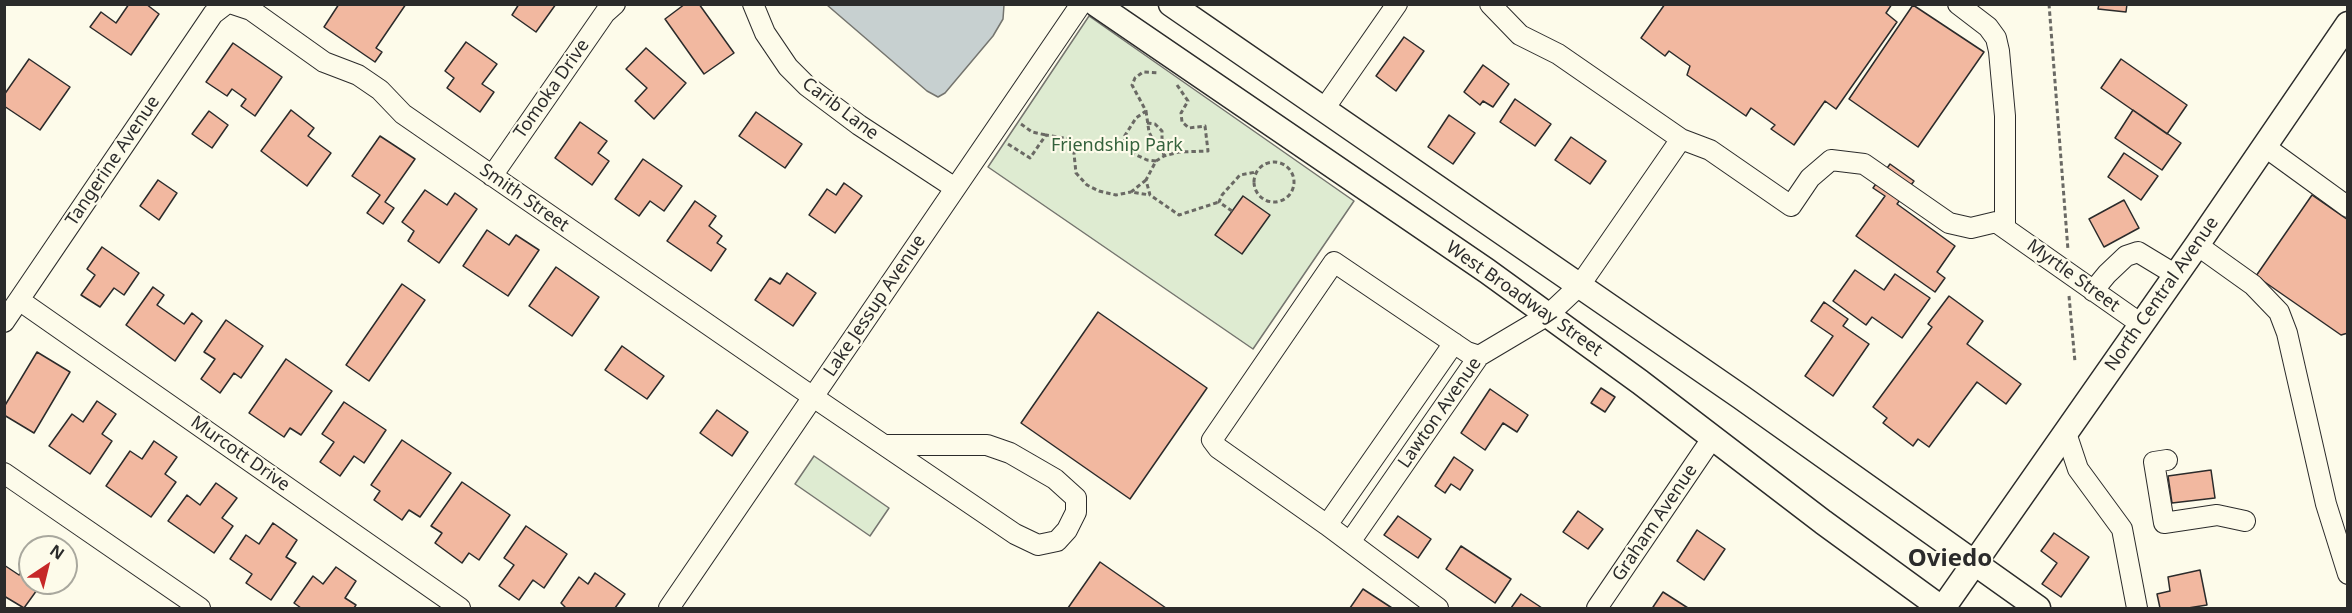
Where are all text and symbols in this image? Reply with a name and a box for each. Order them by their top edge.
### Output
street label: Tomoka Drive [510,35,594,143]
street label: Carib Lane [798,73,882,145]
street label: Tangerine Avenue [61,92,165,230]
park label: Friendship Park [1051,135,1183,157]
street label: Smith Street [475,159,573,237]
street label: North Central Avenue [2101,213,2223,375]
street label: Lake Jessup Avenue [820,231,930,381]
street label: Myrtle Street [2022,235,2124,317]
street label: West Broadway Street [1442,237,1606,361]
street label: Lawton Avenue [1394,354,1486,472]
street label: Murcott Drive [186,412,294,496]
street label: Graham Avenue [1608,461,1702,585]
north arrow [18,535,78,595]
text: N [46,539,69,565]
district label: Oviedo [1908,545,1992,573]

